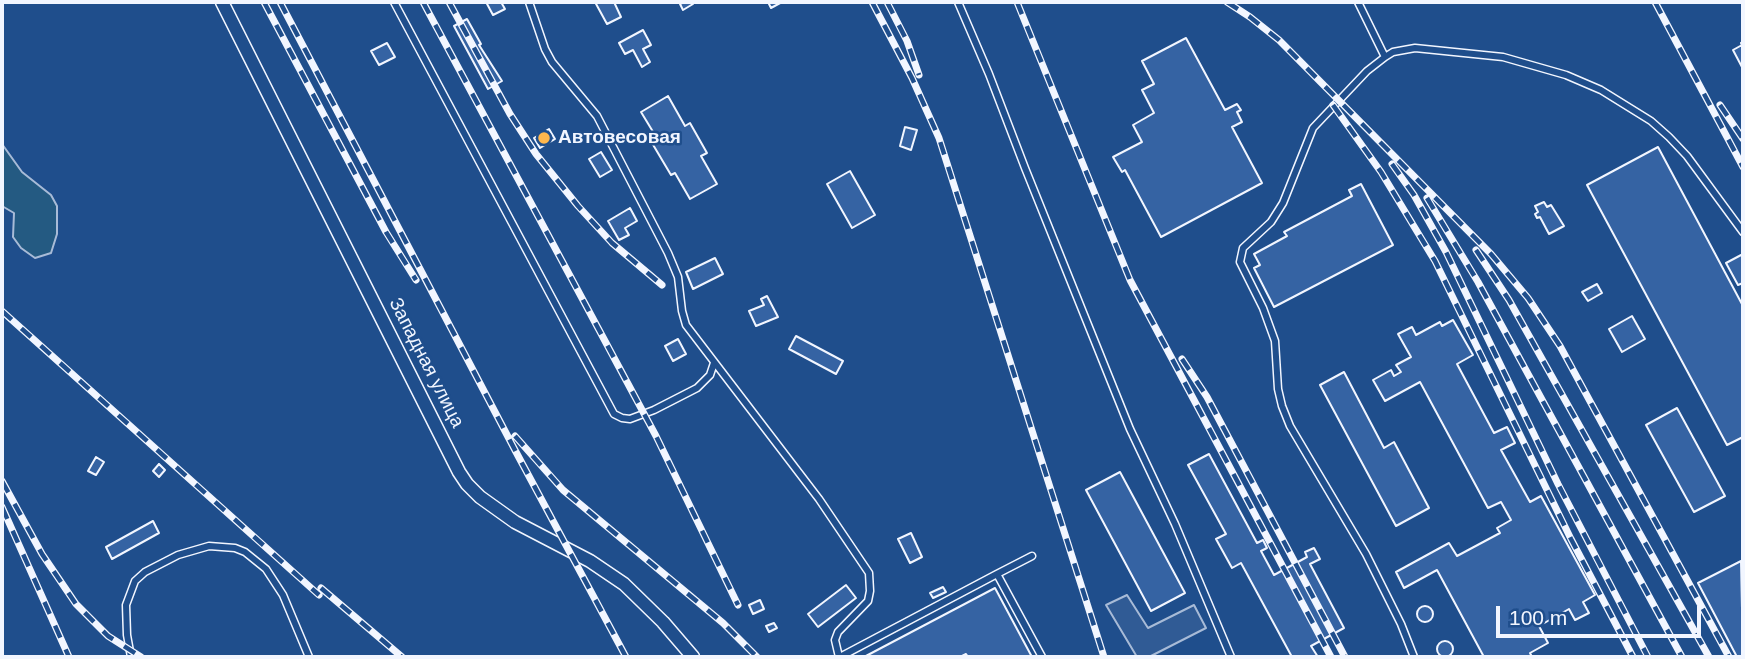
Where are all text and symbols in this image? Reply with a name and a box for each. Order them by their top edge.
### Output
place label: Автовесовая [558,127,681,149]
marker: Автовесовая [536,130,552,146]
street label: Западная улица [383,294,469,432]
scale bar [1500,592,1705,636]
text: 100 m [1509,606,1567,629]

